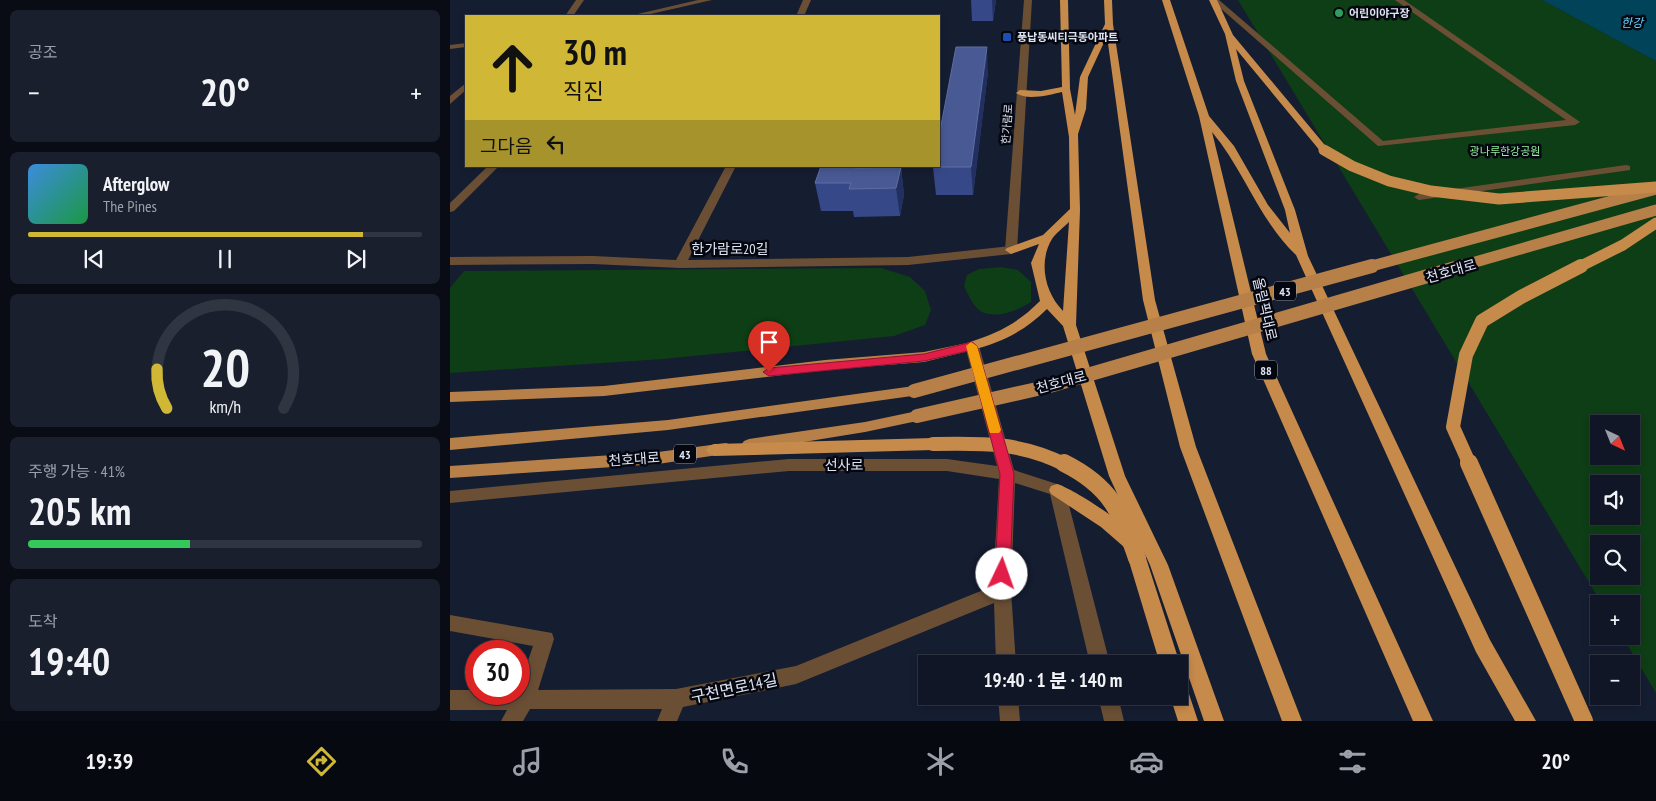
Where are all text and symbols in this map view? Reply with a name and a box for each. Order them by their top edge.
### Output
place label: 어린이야구장 [1349,6,1410,20]
marker: 어린이야구장 [1333,7,1345,19]
water label: 한강 [1621,15,1645,30]
text: 30 m [563,29,627,75]
place label: 풍납동씨티극동아파트 [1017,30,1118,44]
marker: 풍납동씨티극동아파트 [1001,31,1013,43]
icon: ahead [480,35,545,100]
text: 공조 [28,42,57,62]
text: 20° [200,67,250,116]
text: − [28,74,40,111]
text: + [410,74,422,111]
text: 직진 [563,77,603,105]
street label: 한가람로 [999,103,1015,145]
icon: left [542,130,570,158]
text: 그다음 [480,134,532,158]
park label: 광나루한강공원 [1470,144,1540,158]
text: Afterglow [103,172,169,196]
text: The Pines [103,196,157,216]
street label: 한가람로20길 [692,240,769,258]
icon: previous [80,245,108,273]
icon: pause [211,245,239,273]
icon: next [342,245,370,273]
street label: 천호대로 [1424,255,1478,287]
street label: 올림픽대로 [1249,276,1281,343]
road number: 43 [1274,282,1296,300]
pin [748,321,790,372]
icon: arrive [755,328,783,356]
text: 20 [200,334,250,401]
road number: 88 [1255,360,1277,380]
street label: 천호대로 [1034,367,1088,397]
text: km/h [209,395,241,418]
north arrow [1590,415,1640,465]
map controls [1590,415,1640,705]
road number: 43 [674,444,696,464]
street label: 천호대로 [608,448,660,470]
street label: 선사로 [825,456,863,474]
text: 주행 가능 · 41% [28,461,125,481]
button: sound [1590,475,1640,525]
text: 205 km [28,486,131,535]
button: search [1590,535,1640,585]
position arrow [975,547,1027,599]
button: + [1590,595,1640,645]
text: 도착 [28,611,57,631]
text: 19:40 [28,636,110,685]
speed limit sign: 30 [465,640,530,705]
button: − [1590,655,1640,705]
text: 19:40 · 1 분 · 140 m [984,668,1122,692]
street label: 구천면로14길 [689,669,779,707]
icon: directions [304,744,339,779]
icon: music [510,744,545,779]
icon: phone [717,744,752,779]
icon: climate [923,744,958,779]
icon: car [1129,744,1164,779]
icon: filters [1335,744,1370,779]
text: 19:39 [86,747,133,775]
text: 20° [1541,747,1570,775]

